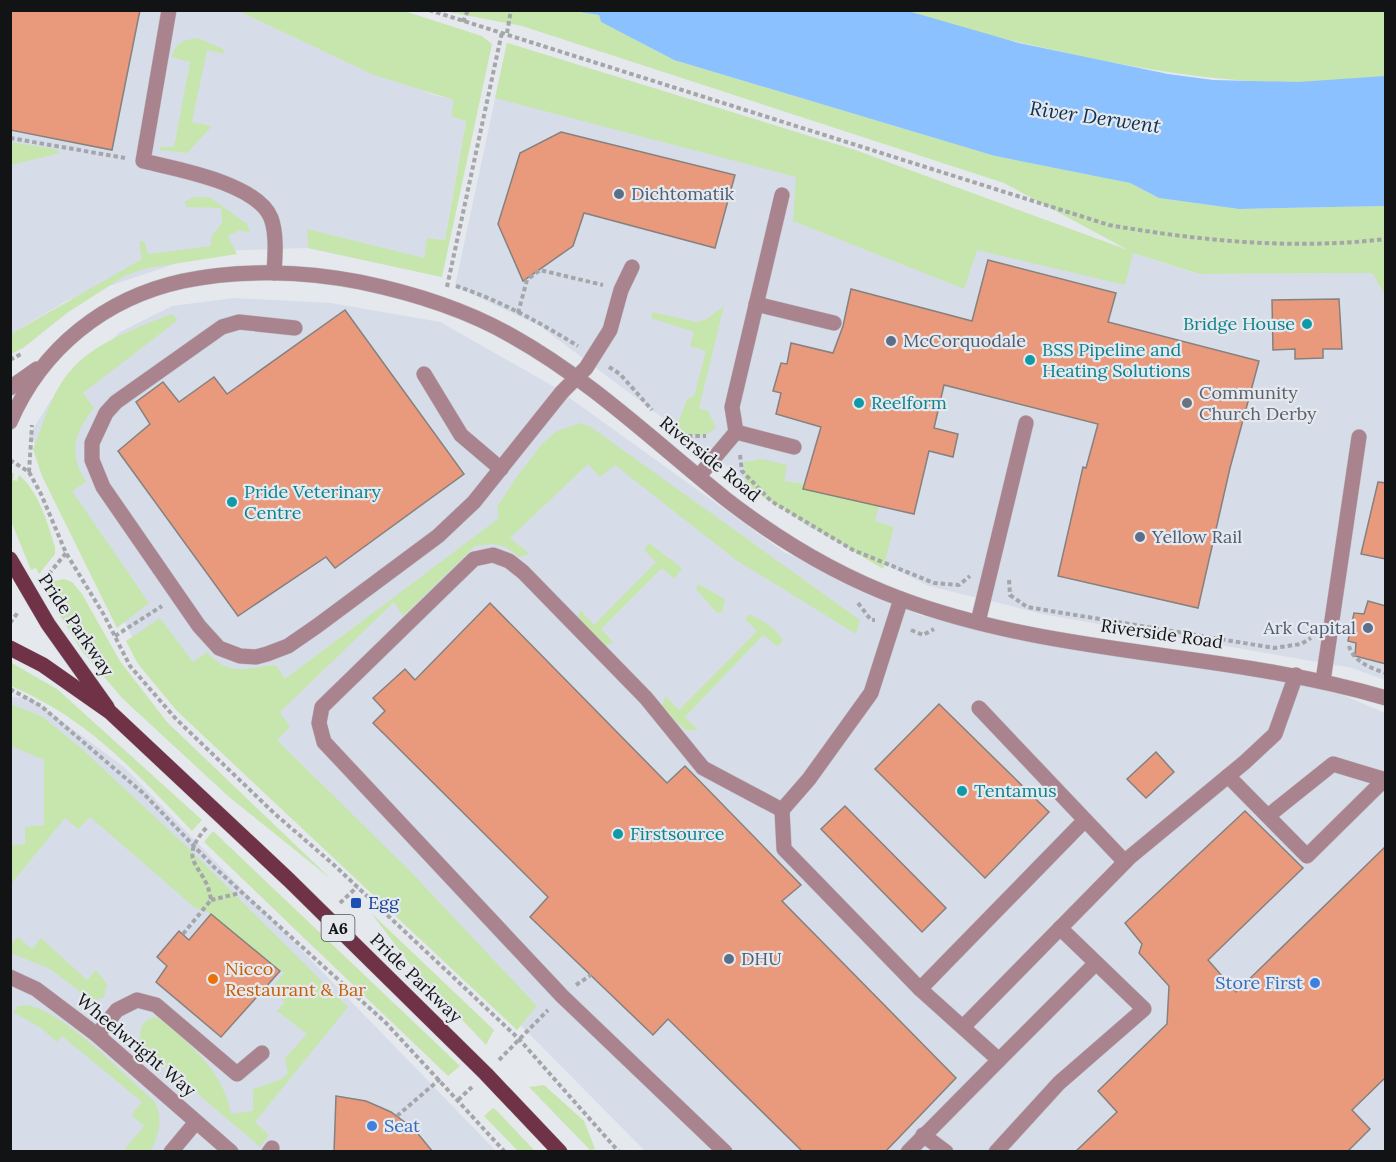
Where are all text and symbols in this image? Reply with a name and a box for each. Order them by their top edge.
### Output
water label: River Derwent [1028,95,1163,138]
place label: Dichtomatik [631,182,734,205]
marker: Dichtomatik [612,187,626,201]
place label: Bridge House [1183,312,1295,335]
marker: Bridge House [1300,317,1314,331]
place label: McCorquodale [903,329,1026,352]
marker: McCorquodale [884,334,898,348]
place label: BSS Pipeline and Heating Solutions [1042,338,1190,382]
marker: BSS Pipeline and Heating Solutions [1023,353,1037,367]
place label: Community Church Derby [1199,381,1317,425]
place label: Reelform [871,391,947,414]
marker: Reelform [852,396,866,410]
marker: Community Church Derby [1180,396,1194,410]
street label: Riverside Road [655,411,766,506]
place label: Pride Veterinary Centre [244,480,382,524]
marker: Pride Veterinary Centre [225,495,239,509]
place label: Yellow Rail [1151,525,1242,548]
marker: Yellow Rail [1133,530,1147,544]
street label: Pride Parkway [34,569,120,681]
street label: Riverside Road [1099,614,1225,654]
place label: Ark Capital [1262,616,1356,639]
marker: Ark Capital [1361,621,1375,635]
place label: Tentamus [974,779,1057,802]
marker: Tentamus [955,784,969,798]
place label: Firstsource [630,822,725,845]
marker: Firstsource [611,827,625,841]
place label: Egg [368,891,400,914]
marker: Egg [349,896,363,910]
road number: A6 [322,915,354,941]
street label: Pride Parkway [365,928,468,1028]
place label: DHU [741,947,782,970]
marker: DHU [722,952,736,966]
place label: Nicco Restaurant & Bar [225,957,366,1001]
place label: Store First [1215,971,1303,994]
marker: Nicco Restaurant & Bar [206,972,220,986]
marker: Store First [1308,976,1322,990]
street label: Wheelwright Way [72,988,201,1102]
place label: Seat [384,1114,420,1137]
marker: Seat [365,1119,379,1133]

